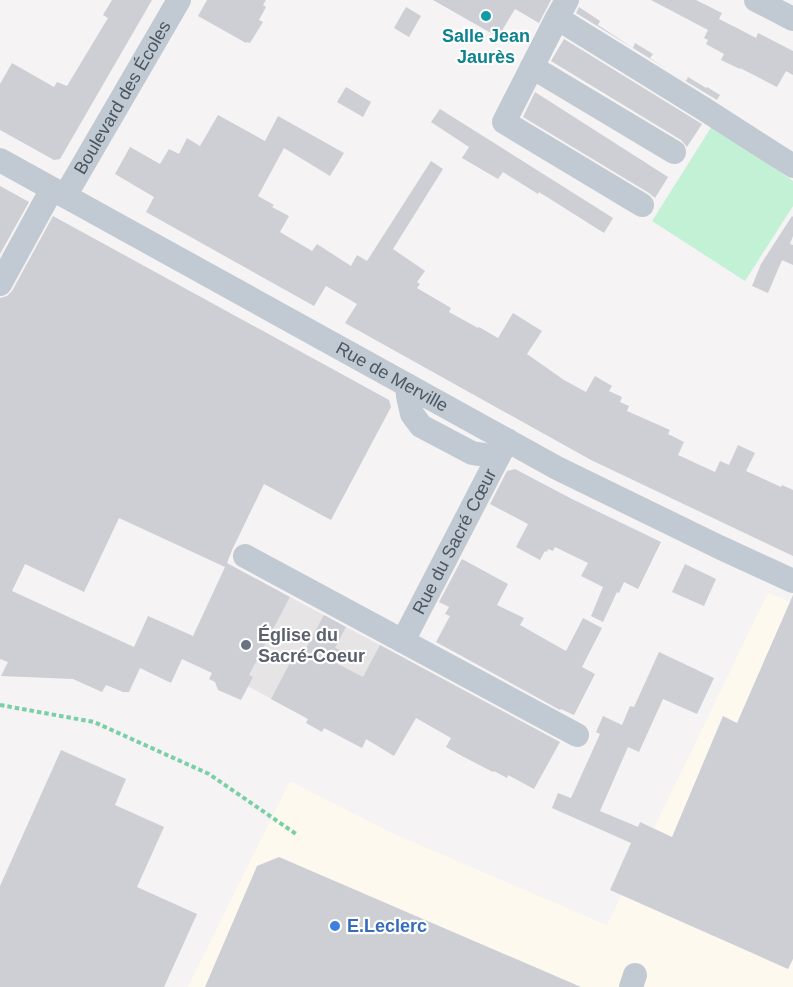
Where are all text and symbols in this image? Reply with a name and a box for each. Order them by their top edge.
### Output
marker: Salle Jean Jaurès [479,9,493,23]
street label: Boulevard des Écoles [70,17,175,178]
place label: Salle Jean Jaurès [442,26,530,67]
street label: Rue de Merville [332,338,452,416]
street label: Rue du Sacré Cœur [409,465,500,618]
place label: Église du Sacré-Coeur [258,624,365,666]
marker: Église du Sacré-Coeur [239,638,253,652]
place label: E.Leclerc [347,916,427,936]
marker: E.Leclerc [328,919,342,933]

